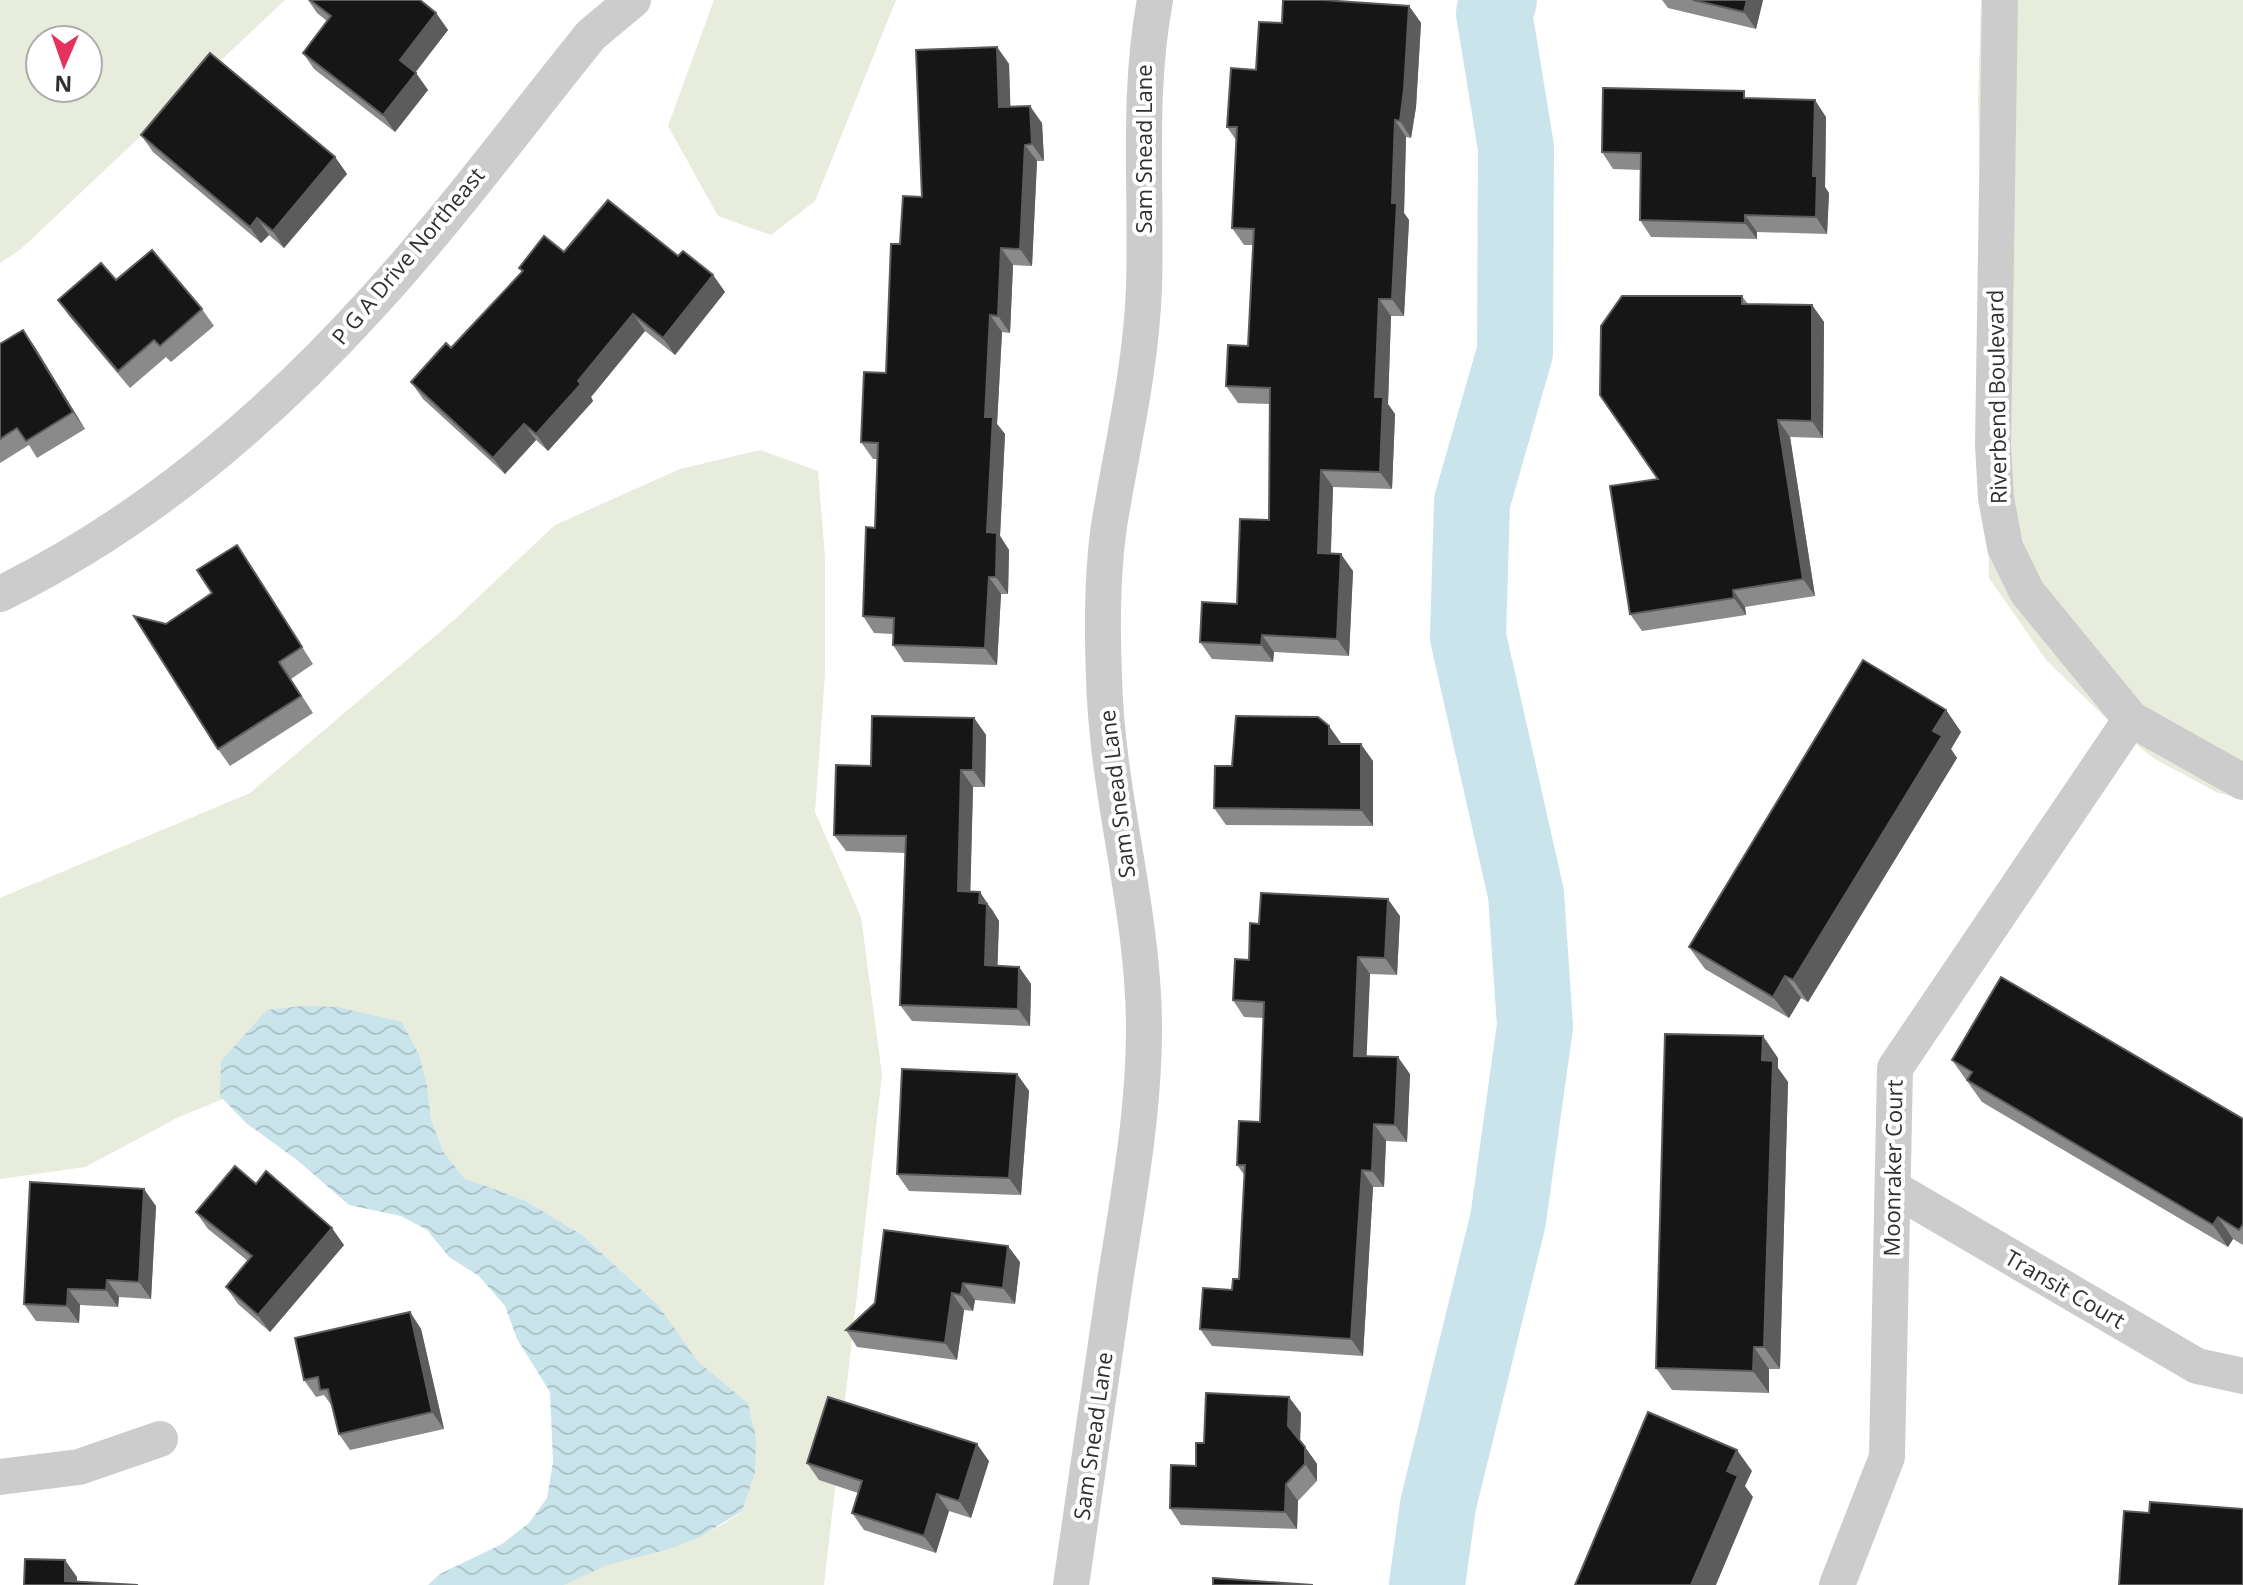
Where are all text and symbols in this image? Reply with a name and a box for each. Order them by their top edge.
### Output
north arrow [24,24,104,104]
street label: Sam Snead Lane [1128,64,1158,234]
text: N [54,70,73,100]
street label: P G A Drive Northeast [324,160,490,350]
street label: Riverbend Boulevard [1979,290,2013,504]
street label: Sam Snead Lane [1091,708,1141,880]
street label: Moonraker Court [1875,1079,1909,1257]
street label: Transit Court [2000,1242,2131,1335]
street label: Sam Snead Lane [1065,1350,1119,1522]

